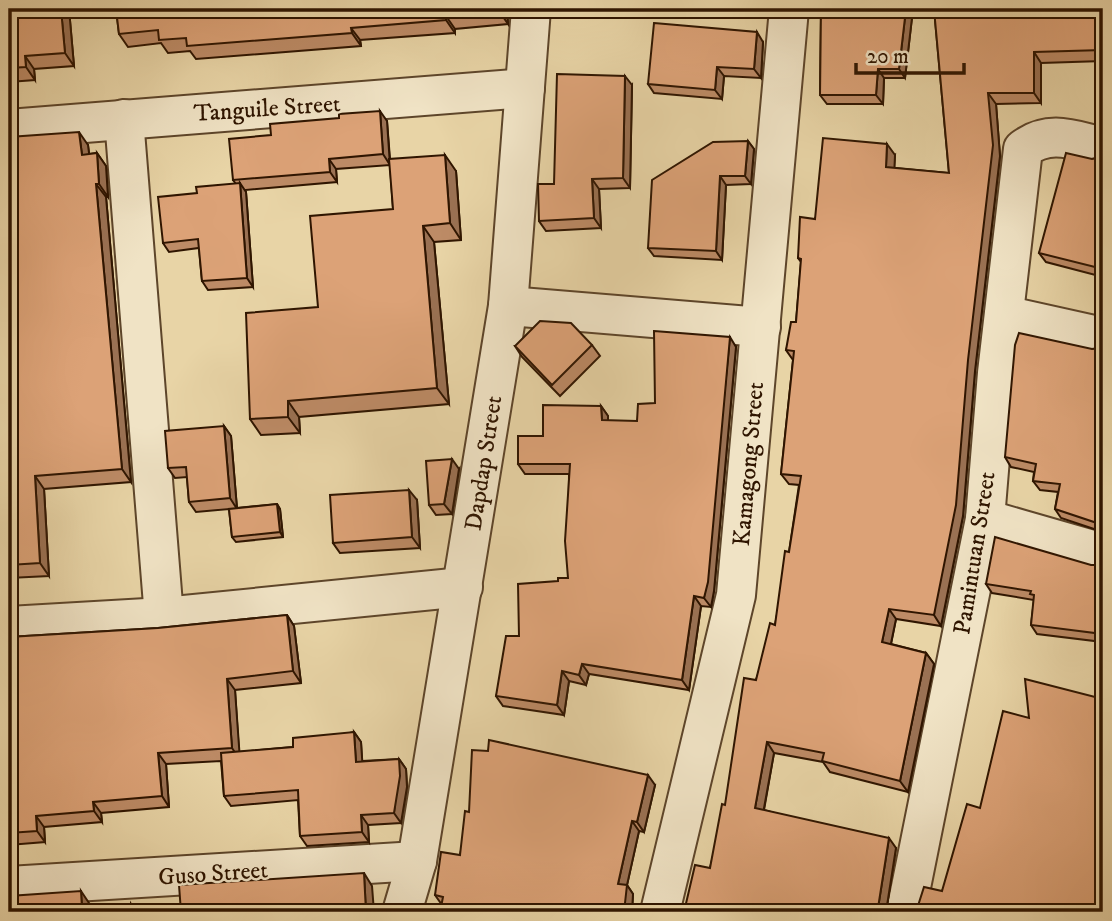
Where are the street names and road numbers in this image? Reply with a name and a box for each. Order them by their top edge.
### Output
street label: Tanguile Street [193,89,342,129]
street label: Kamagong Street [727,380,771,547]
street label: Dapdap Street [459,393,510,533]
street label: Pamintuan Street [947,469,1003,637]
street label: Guso Street [157,855,269,893]

